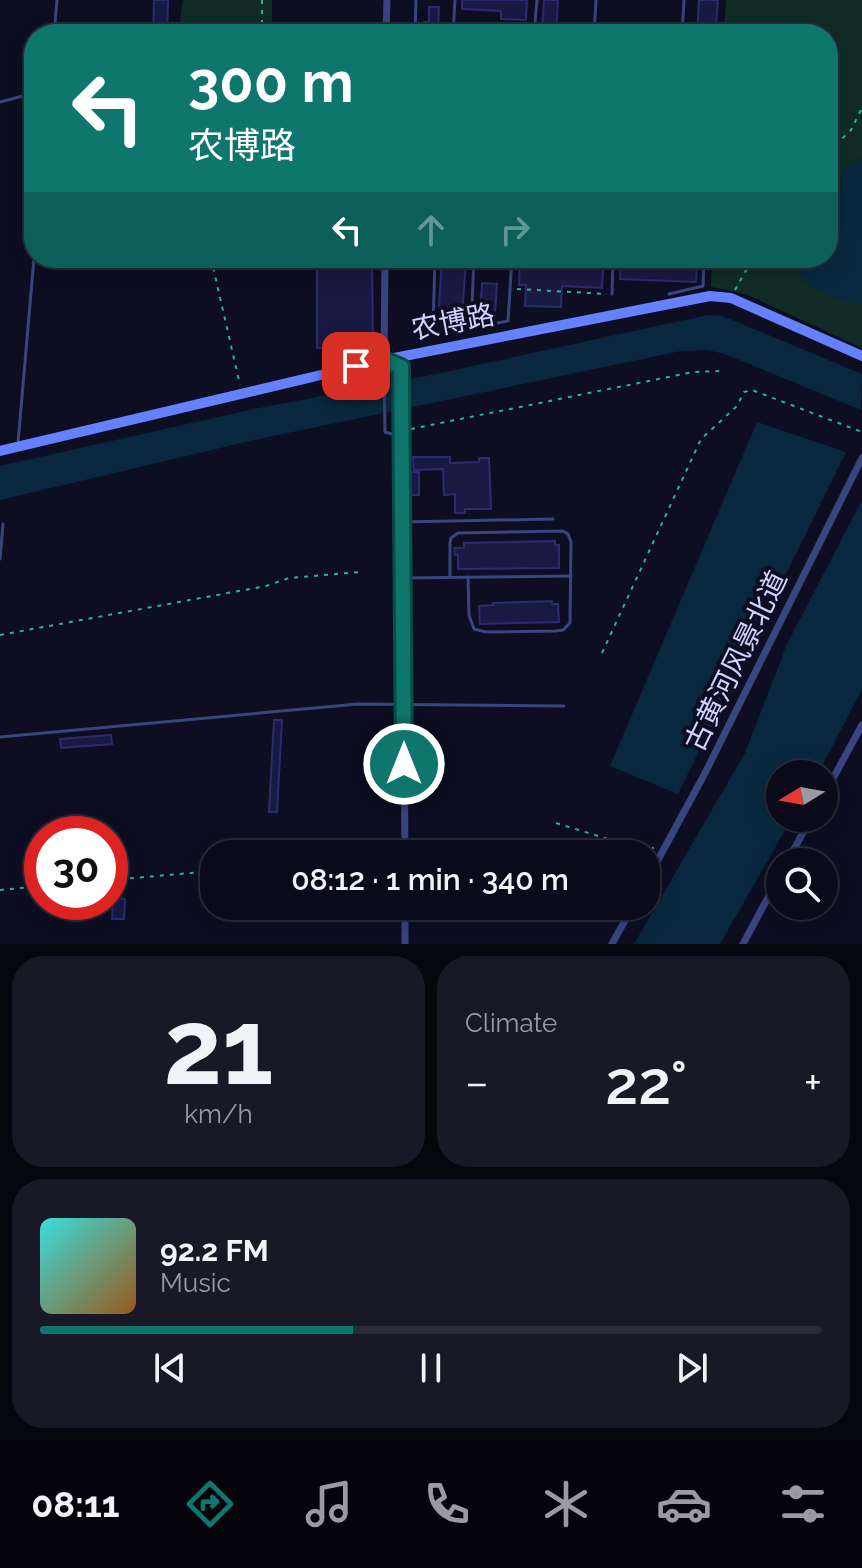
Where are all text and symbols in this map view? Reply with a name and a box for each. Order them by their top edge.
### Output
text: 300 m [188,49,354,115]
icon: left [56,56,160,160]
text: 农博路 [188,124,296,166]
icon: left [325,208,369,252]
icon: ahead [409,208,453,252]
icon: right [493,208,537,252]
street label: 农博路 [409,298,497,346]
pin [322,332,390,400]
icon: arrive [334,344,378,388]
street label: 古黄河风景北道 [678,566,794,756]
position arrow [362,722,446,806]
north arrow [766,760,838,832]
map controls [766,760,838,920]
speed limit sign: 30 [24,816,128,920]
button: search [766,848,838,920]
text: 08:12 · 1 min · 340 m [291,862,569,897]
text: 21 [163,986,274,1108]
text: Climate [465,1008,557,1038]
text: 22° [605,1048,687,1118]
text: − [465,1057,489,1108]
text: + [804,1057,822,1108]
text: km/h [184,1099,253,1129]
text: 92.2 FM [160,1233,269,1268]
text: Music [160,1268,231,1298]
icon: previous [148,1346,192,1390]
icon: pause [409,1346,453,1390]
icon: next [670,1346,714,1390]
icon: directions [182,1476,238,1532]
icon: music [301,1476,357,1532]
icon: phone [419,1476,475,1532]
icon: climate [538,1476,594,1532]
icon: car [656,1476,712,1532]
icon: filters [775,1476,831,1532]
text: 08:11 [31,1483,120,1525]

